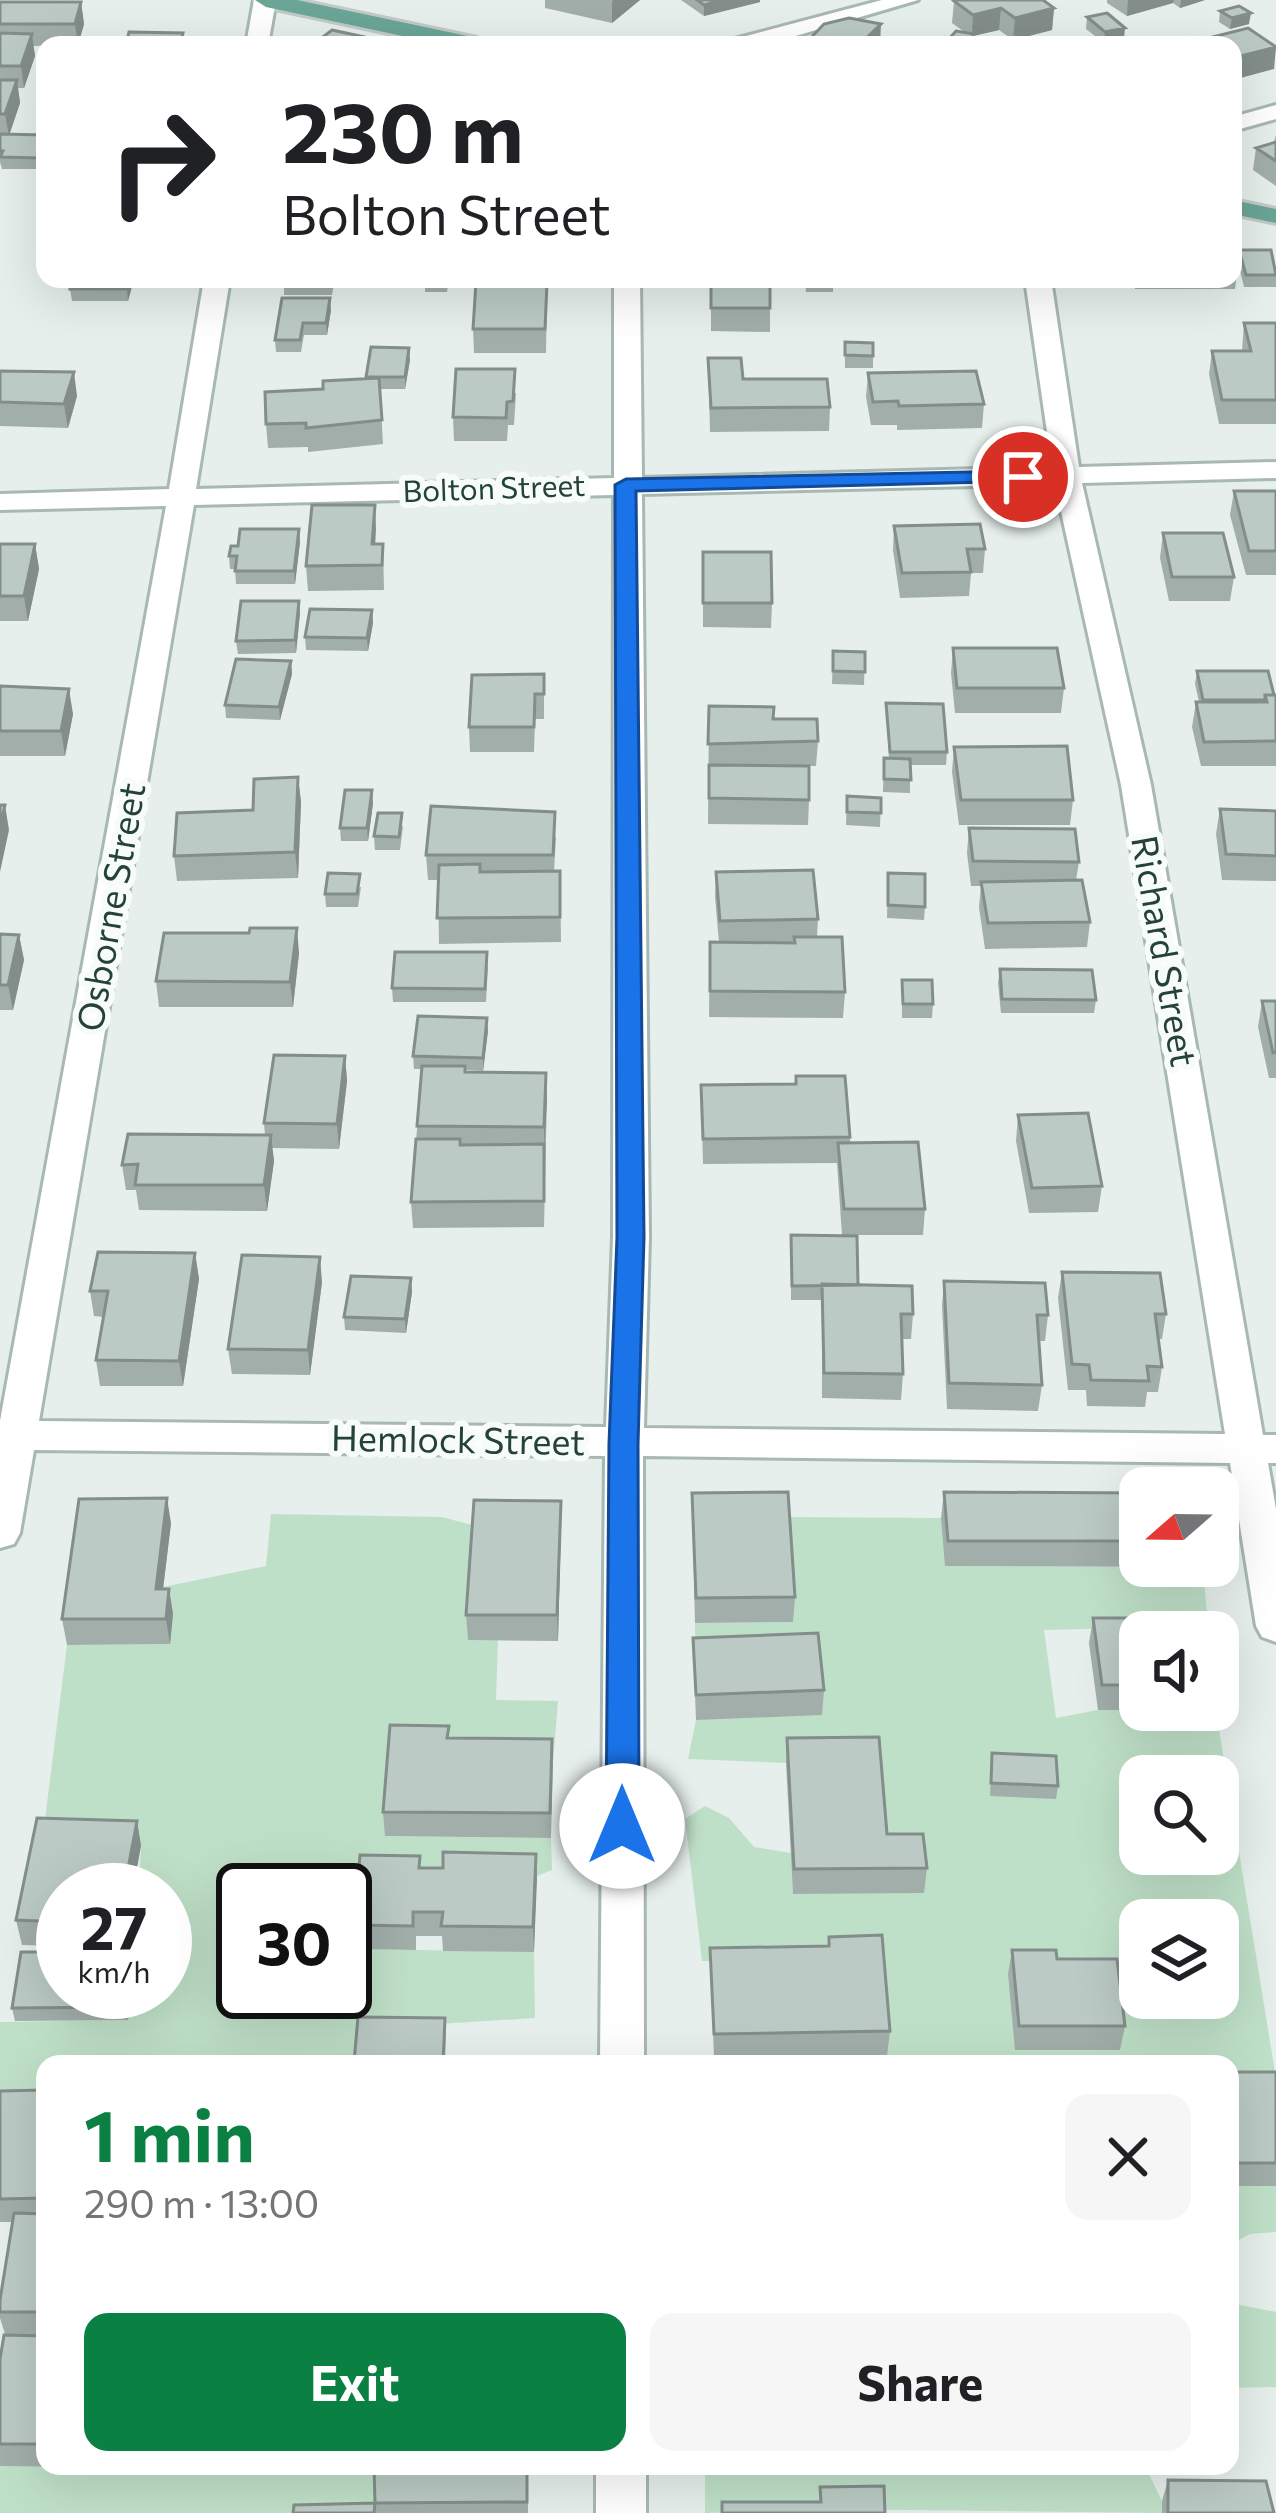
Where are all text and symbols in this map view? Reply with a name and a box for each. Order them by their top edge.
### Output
text: 230 m [282,78,524,180]
icon: right [84,84,240,240]
text: Bolton Street [282,180,611,246]
pin [972,426,1074,528]
icon: arrive [990,444,1056,510]
street label: Bolton Street [402,465,586,508]
street label: Osborne Street [66,779,153,1034]
street label: Richard Street [1124,832,1208,1070]
street label: Hemlock Street [331,1414,585,1462]
north arrow [1119,1467,1239,1587]
map controls [1119,1467,1239,2019]
button: sound [1119,1611,1239,1731]
button: search [1119,1755,1239,1875]
position arrow [559,1763,685,1889]
speed limit sign: 30 [216,1863,372,2019]
text: 27 [81,1889,147,1962]
button: layers [1119,1899,1239,2019]
text: km/h [78,1952,150,1989]
text: 1 min [84,2089,255,2177]
button: close [1065,2094,1191,2220]
text: 290 m · 13:00 [84,2178,319,2226]
button: Exit [84,2313,626,2451]
button: Share [650,2313,1191,2451]

